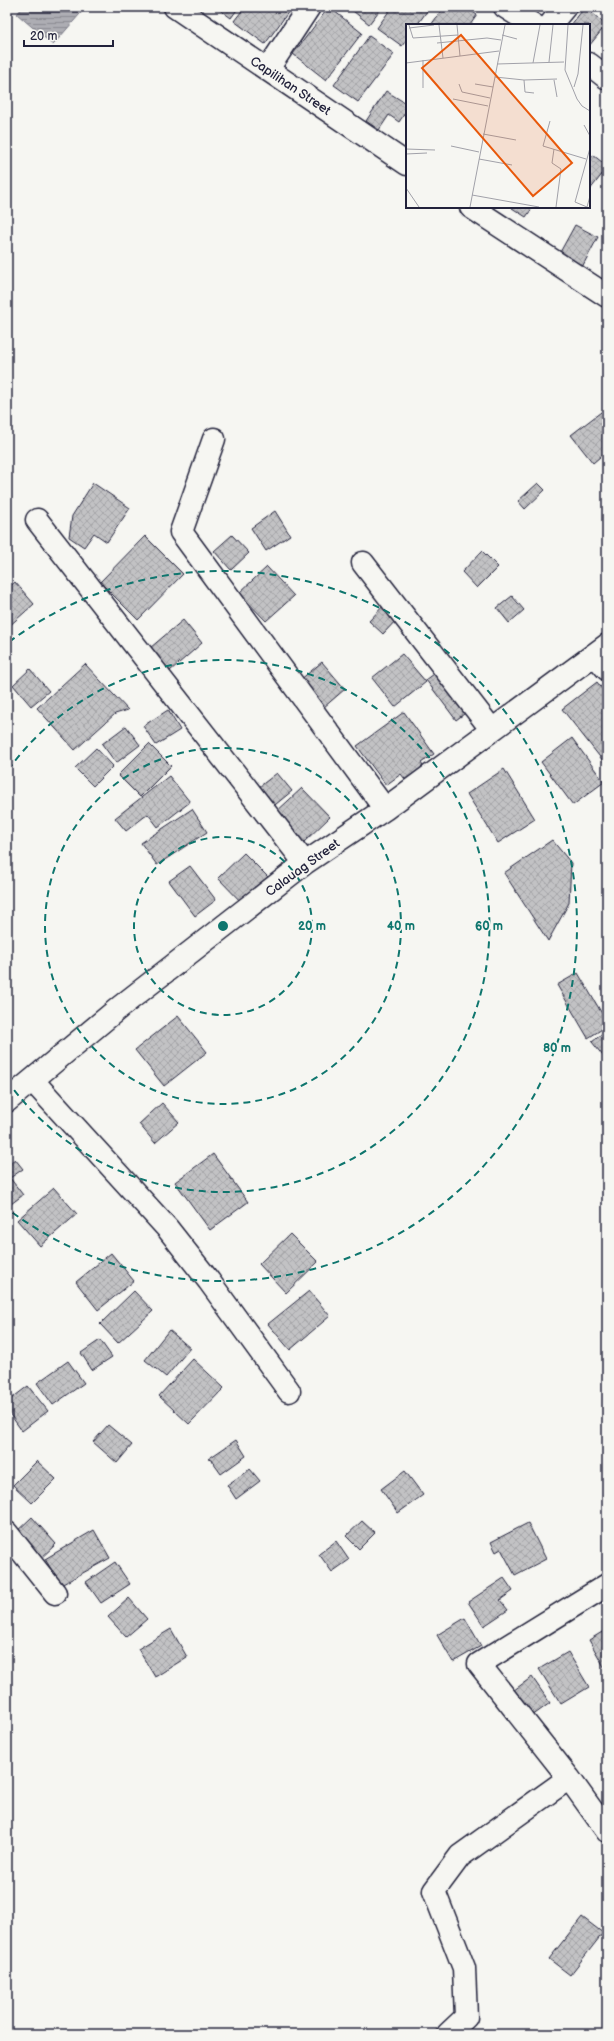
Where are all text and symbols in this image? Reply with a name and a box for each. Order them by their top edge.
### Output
scale bar [24,22,113,48]
inset map [406,24,590,208]
text: 20 m [30,29,57,44]
street label: Capilihan Street [247,53,334,119]
street label: Calauag Street [262,836,343,900]
centre of rings [216,919,230,933]
text: 20 m [298,919,326,934]
text: 40 m [387,919,415,934]
text: 60 m [475,919,503,934]
text: 80 m [543,1041,571,1056]

